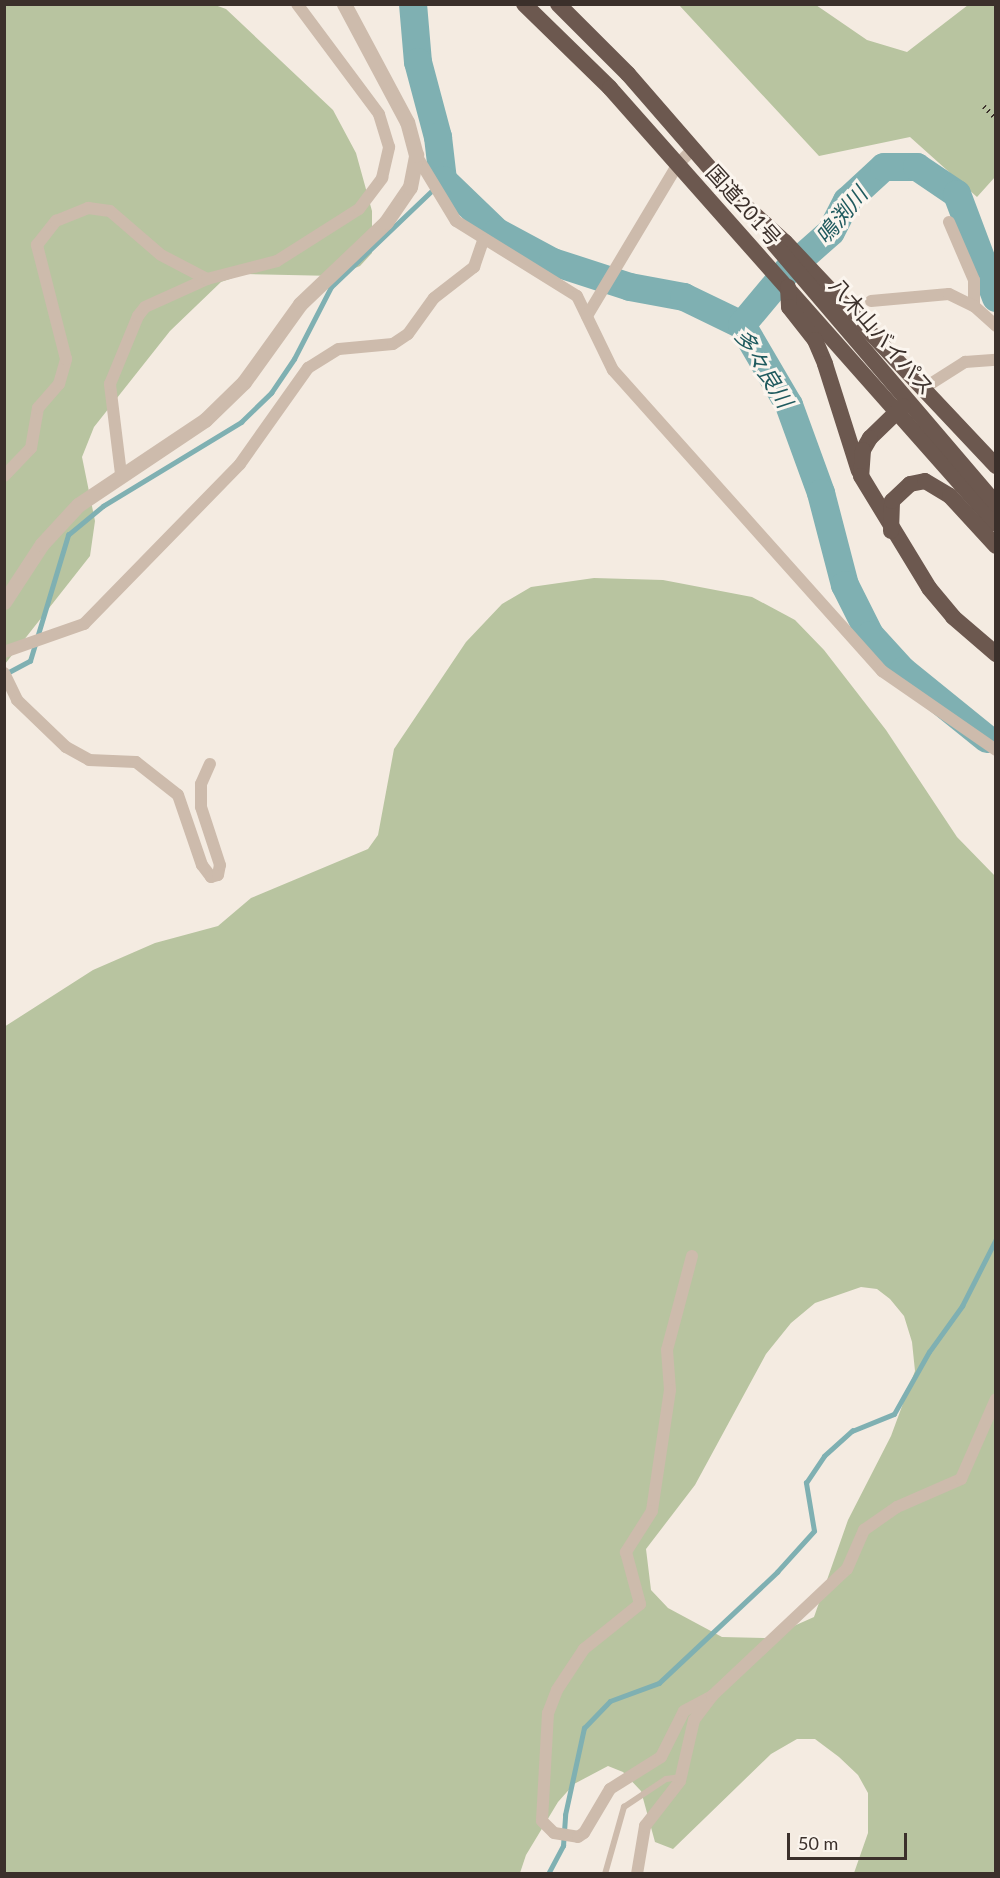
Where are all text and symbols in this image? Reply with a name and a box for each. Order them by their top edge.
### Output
street label: 国道201号 [701,160,787,250]
water label: 鳴渕川 [810,181,872,249]
street label: 八木山バイパス [824,272,940,400]
water label: 多々良川 [729,324,799,412]
scale bar [790,1821,910,1859]
text: 50 m [798,1832,838,1854]

